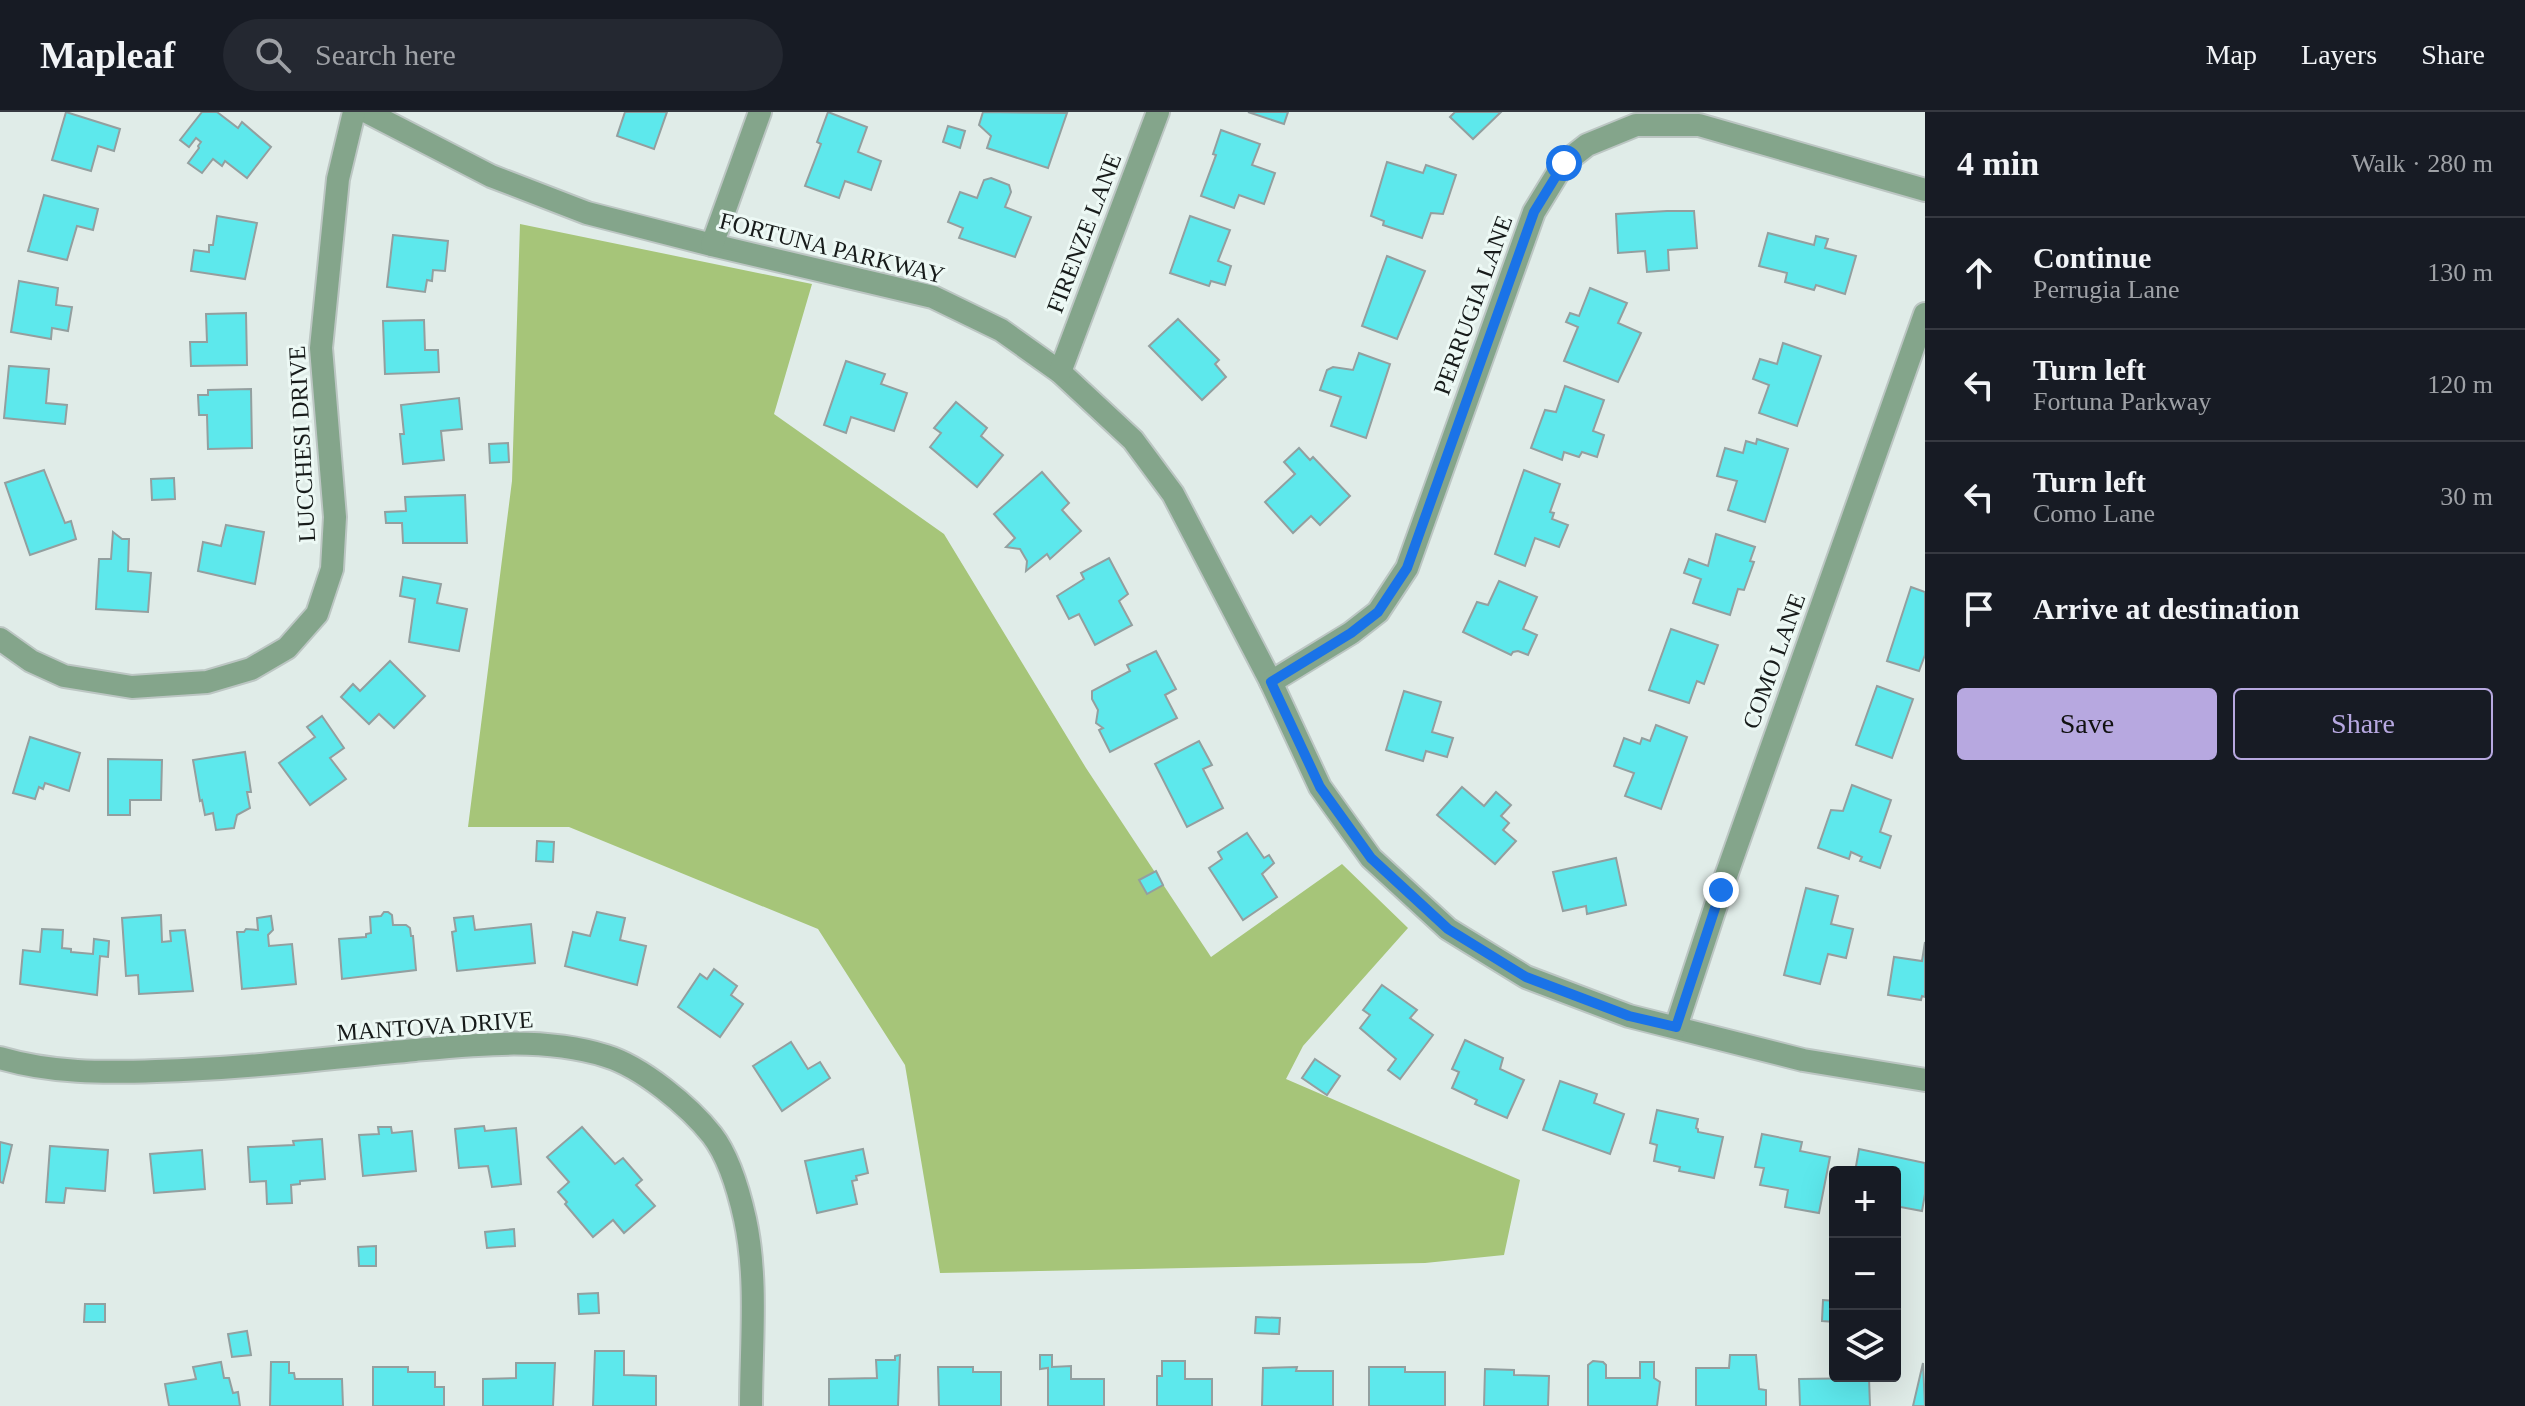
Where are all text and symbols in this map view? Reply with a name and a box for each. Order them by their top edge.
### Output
search box [223,19,783,91]
icon: search [251,33,295,77]
text: Mapleaf [40,34,175,76]
text: Search here [315,38,456,71]
text: Map [2206,39,2257,70]
text: Layers [2301,39,2377,70]
text: Share [2421,39,2485,70]
route start [1546,145,1582,181]
text: 4 min [1957,145,2039,182]
text: Walk · 280 m [2351,149,2493,178]
street label: FIRENZE LANE [1042,150,1126,316]
street label: FORTUNA PARKWAY [717,207,947,289]
street label: PERRUGIA LANE [1429,212,1517,398]
text: Continue [2033,241,2151,274]
icon: ahead [1957,251,2001,295]
text: 130 m [2427,258,2493,287]
text: Perrugia Lane [2033,275,2180,304]
street label: LUCCHESI DRIVE [284,345,320,543]
text: Turn left [2033,353,2146,386]
icon: left [1957,363,2001,407]
text: 120 m [2427,370,2493,399]
text: Fortuna Parkway [2033,387,2211,416]
text: Turn left [2033,465,2146,498]
icon: left [1957,475,2001,519]
text: 30 m [2440,482,2493,511]
text: Como Lane [2033,499,2155,528]
icon: arrive [1957,587,2001,631]
street label: COMO LANE [1738,590,1810,732]
text: Arrive at destination [2033,592,2300,625]
button: Save [1957,688,2217,760]
button: Share [2233,688,2493,760]
route end [1703,872,1739,908]
street label: MANTOVA DRIVE [336,1006,534,1046]
map controls [1829,1166,1901,1382]
button: + [1829,1166,1901,1238]
button: − [1829,1238,1901,1310]
button: layers [1829,1310,1901,1382]

